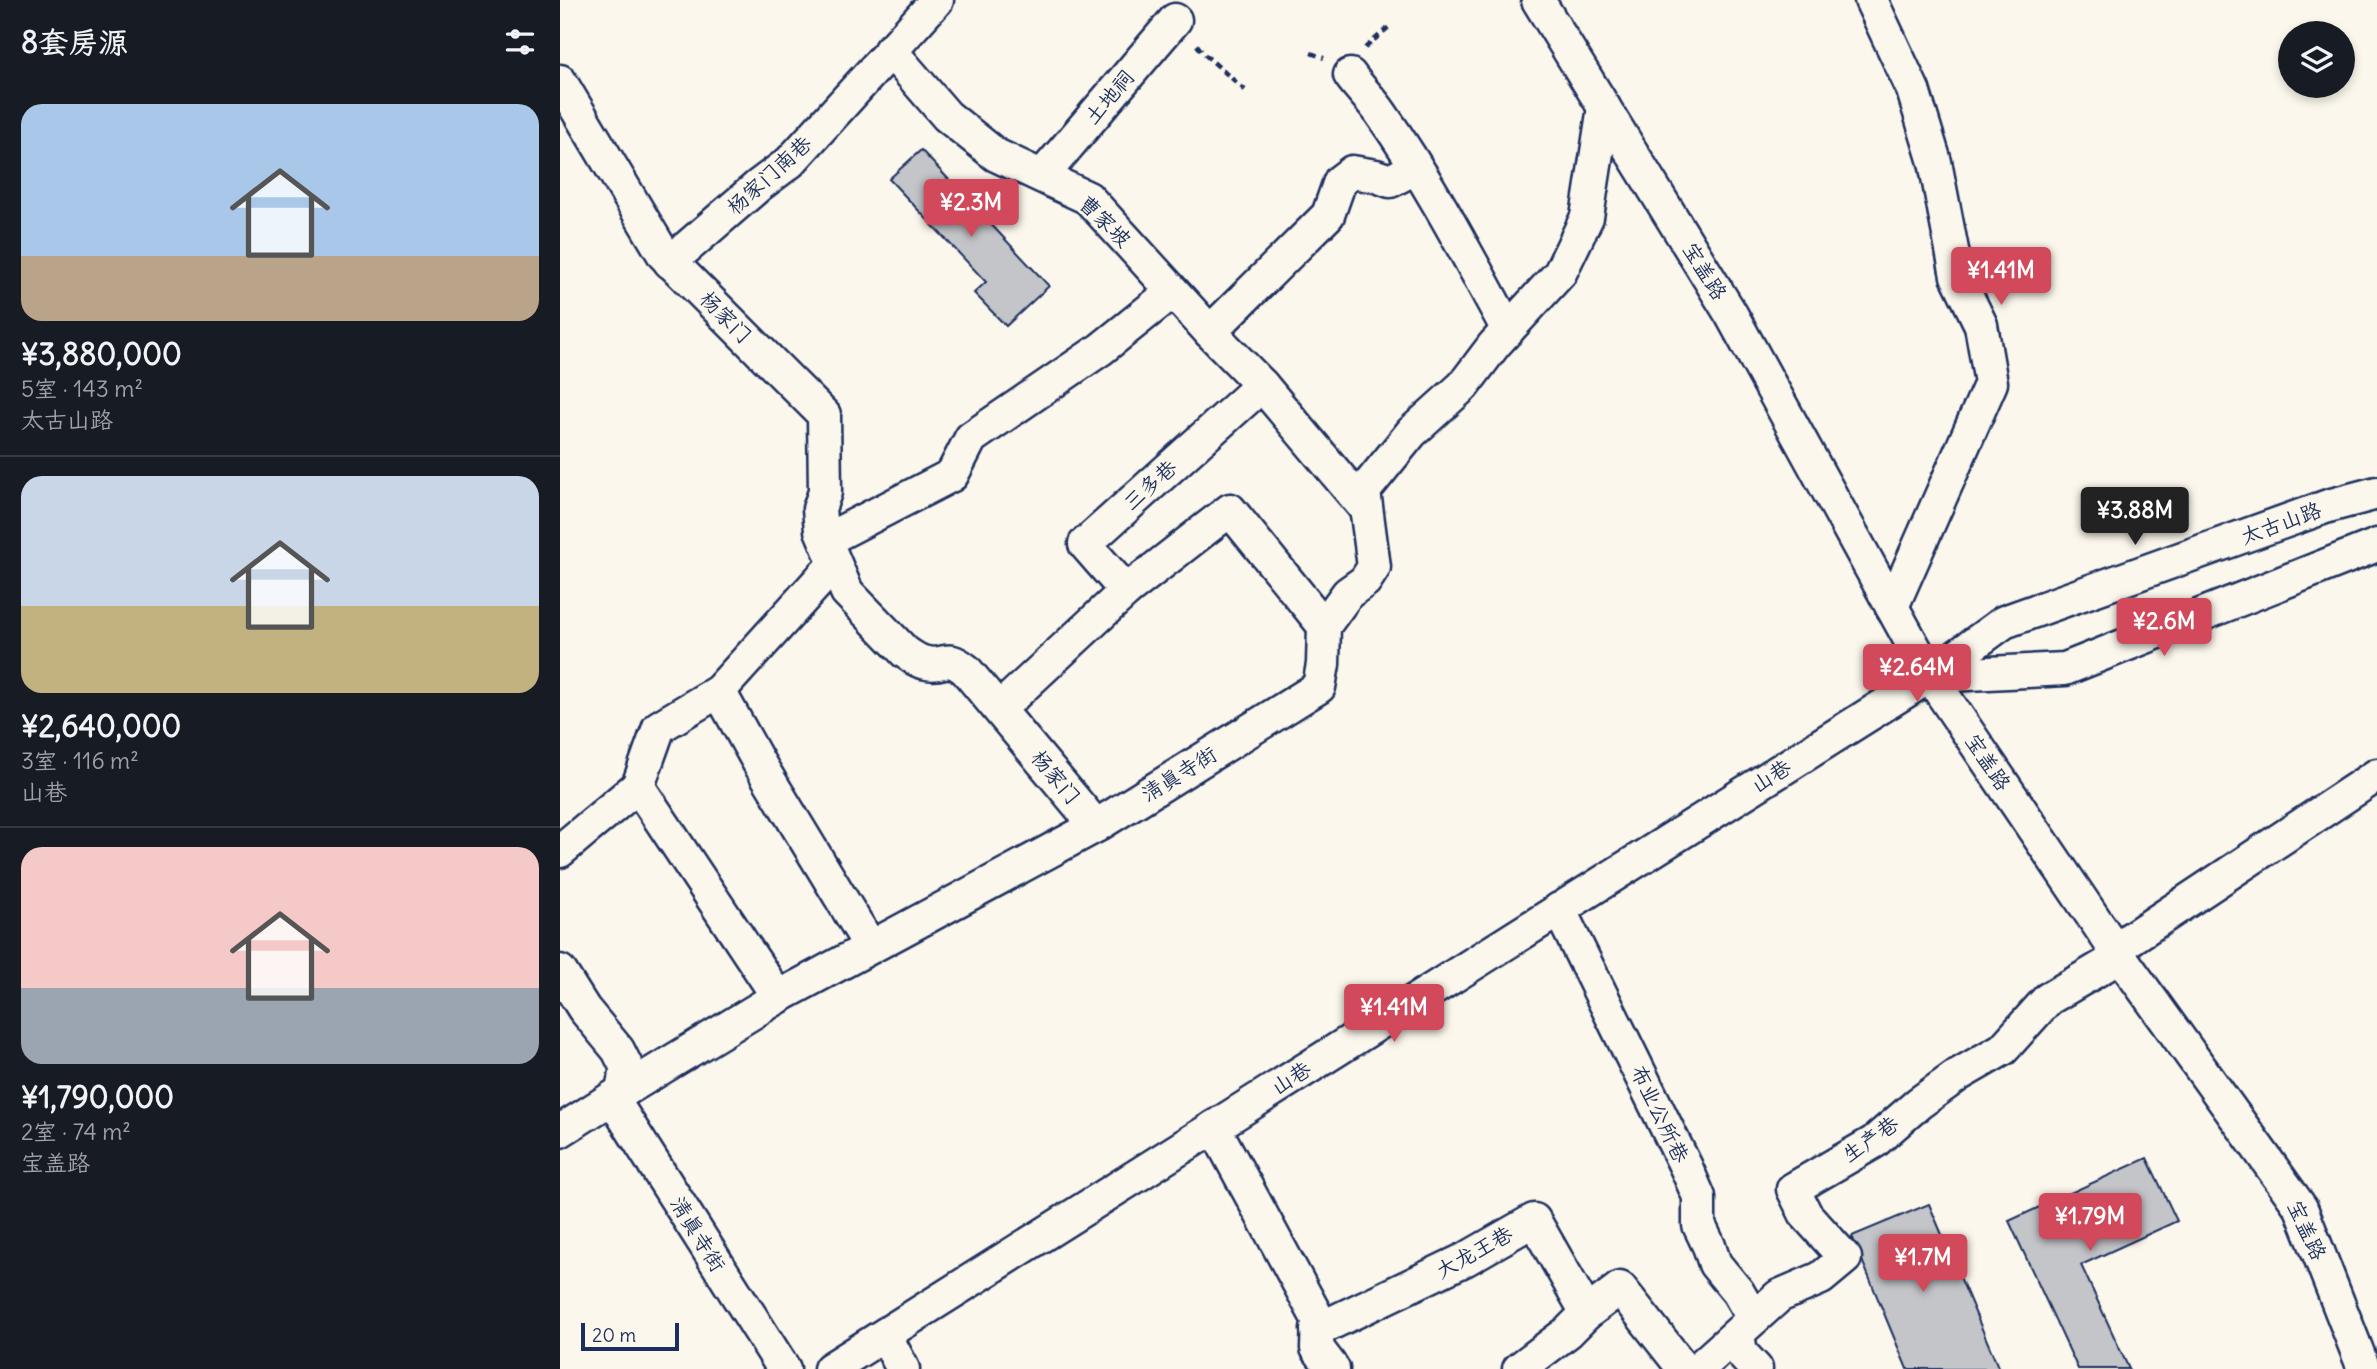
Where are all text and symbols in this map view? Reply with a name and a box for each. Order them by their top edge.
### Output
map controls [2278,21,2355,98]
button: layers [2278,21,2355,98]
text: 8套房源 [21,23,128,61]
icon: filters [501,23,539,61]
street label: 土地祠 [1078,64,1140,130]
street label: 杨家门南巷 [721,130,817,220]
icon: home [217,150,343,276]
pin: ¥2.3M [922,180,1020,239]
text: ¥2.3M [940,187,1002,216]
street label: 曹家坡 [1073,189,1137,253]
street label: 宝盖路 [1677,237,1733,305]
pin: ¥1.41M [1944,247,2058,307]
text: ¥1.41M [1967,255,2035,284]
street label: 杨家门 [694,285,758,349]
text: ¥3,880,000 [21,335,182,373]
text: 5室 · 143 m² [21,374,143,403]
text: 太古山路 [21,405,113,434]
street label: 三多巷 [1118,454,1182,516]
pin: ¥3.88M [2078,488,2192,547]
text: ¥3.88M [2097,495,2173,524]
street label: 太古山路 [2237,496,2325,550]
icon: home [217,522,343,648]
pin: ¥2.6M [2115,598,2213,658]
text: ¥2.6M [2133,606,2195,635]
pin: ¥2.64M [1860,644,1974,704]
text: ¥2.64M [1879,652,1955,681]
text: ¥2,640,000 [21,707,181,745]
street label: 宝盖路 [1959,728,2017,796]
street label: 清真寺街 [1136,740,1222,808]
street label: 杨家门 [1025,744,1087,810]
text: 3室 · 116 m² [21,746,139,775]
street label: 山巷 [1746,753,1796,799]
text: 山巷 [21,777,67,806]
icon: home [217,893,343,1019]
pin: ¥1.41M [1337,984,1451,1044]
text: ¥1.41M [1360,992,1428,1021]
street label: 山巷 [1266,1055,1316,1101]
street label: 布业公所巷 [1625,1061,1695,1167]
text: ¥1,790,000 [21,1078,174,1116]
street label: 生产巷 [1836,1110,1904,1168]
text: 2室 · 74 m² [21,1117,131,1146]
text: 宝盖路 [21,1148,90,1177]
street label: 清真寺街 [664,1191,732,1277]
pin: ¥1.79M [2033,1194,2147,1253]
street label: 宝盖路 [2281,1196,2333,1264]
text: ¥1.79M [2055,1201,2125,1230]
street label: 大龙王巷 [1431,1220,1517,1284]
pin: ¥1.7M [1874,1234,1972,1294]
text: ¥1.7M [1894,1242,1952,1271]
scale bar [581,1320,679,1352]
text: 20 m [592,1323,636,1347]

